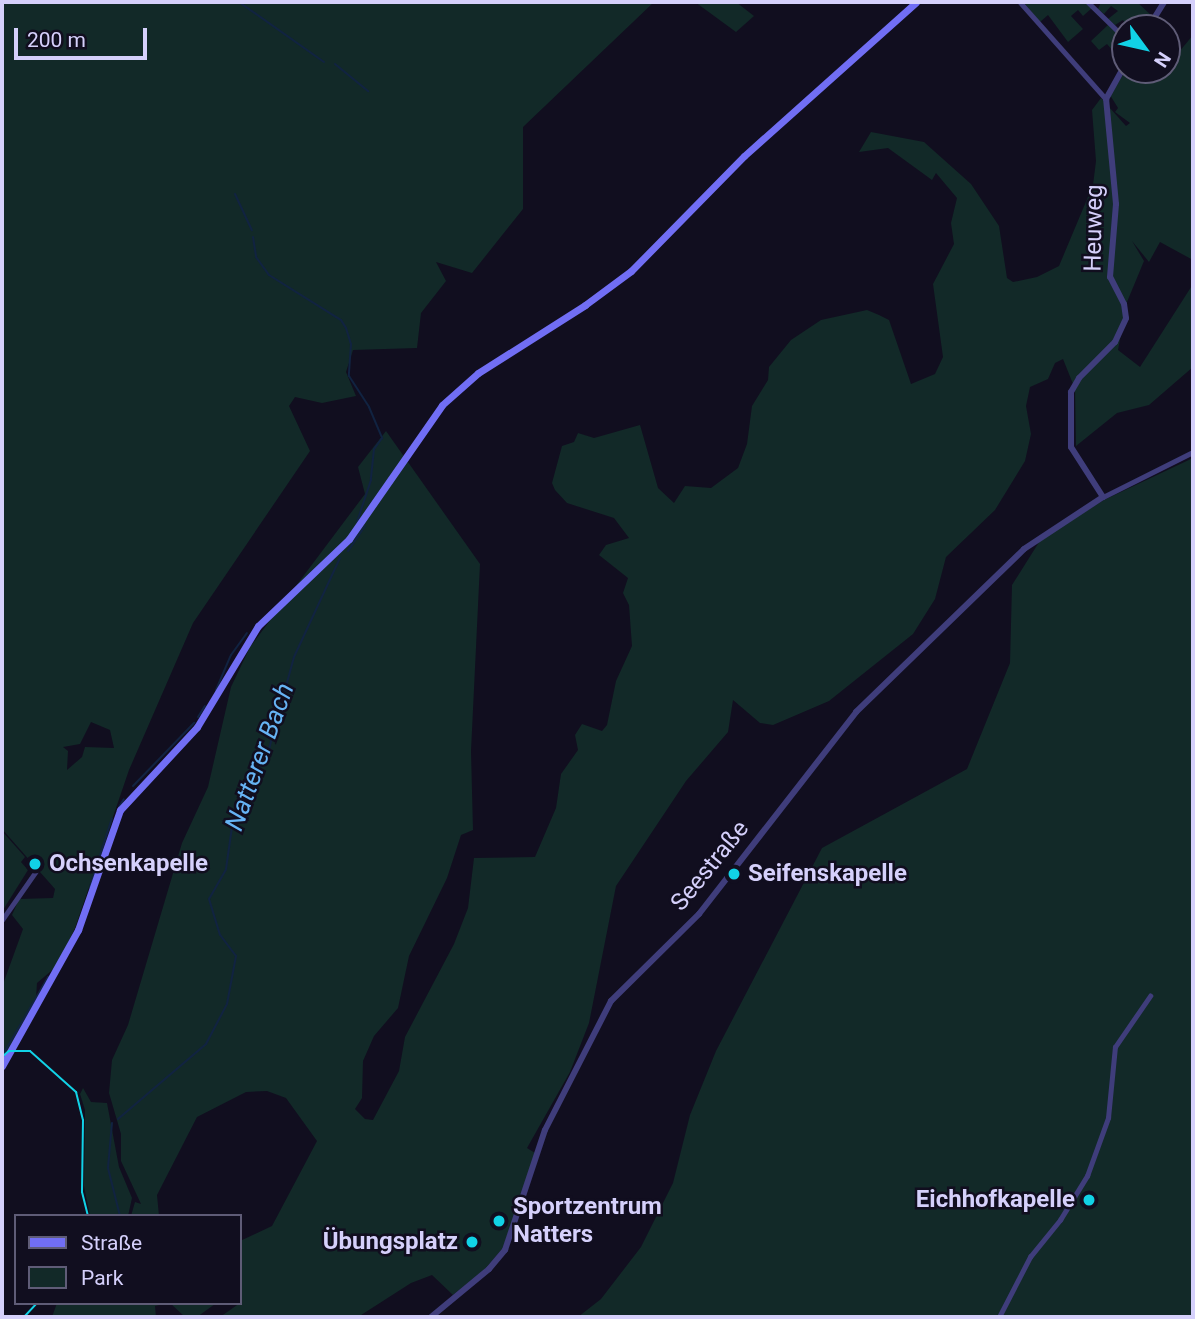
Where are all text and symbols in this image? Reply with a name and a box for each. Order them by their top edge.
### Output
scale bar [18,14,150,58]
north arrow [1111,14,1181,84]
text: 200 m [27,28,86,52]
text: N [1149,48,1176,72]
street label: Heuweg [1079,184,1109,272]
water label: Natterer Bach [219,679,301,835]
street label: Seestraße [665,815,755,917]
place label: Ochsenkapelle [49,850,208,878]
marker: Ochsenkapelle [27,856,43,872]
place label: Seifenskapelle [748,860,907,888]
marker: Seifenskapelle [726,866,742,882]
place label: Eichhofkapelle [916,1186,1075,1214]
marker: Eichhofkapelle [1081,1192,1097,1208]
place label: Sportzentrum Natters [513,1193,662,1249]
marker: Sportzentrum Natters [491,1213,507,1229]
legend [14,1214,242,1305]
place label: Übungsplatz [323,1228,458,1256]
text: Straße [81,1231,142,1255]
marker: Übungsplatz [464,1234,480,1250]
text: Park [81,1266,123,1290]

